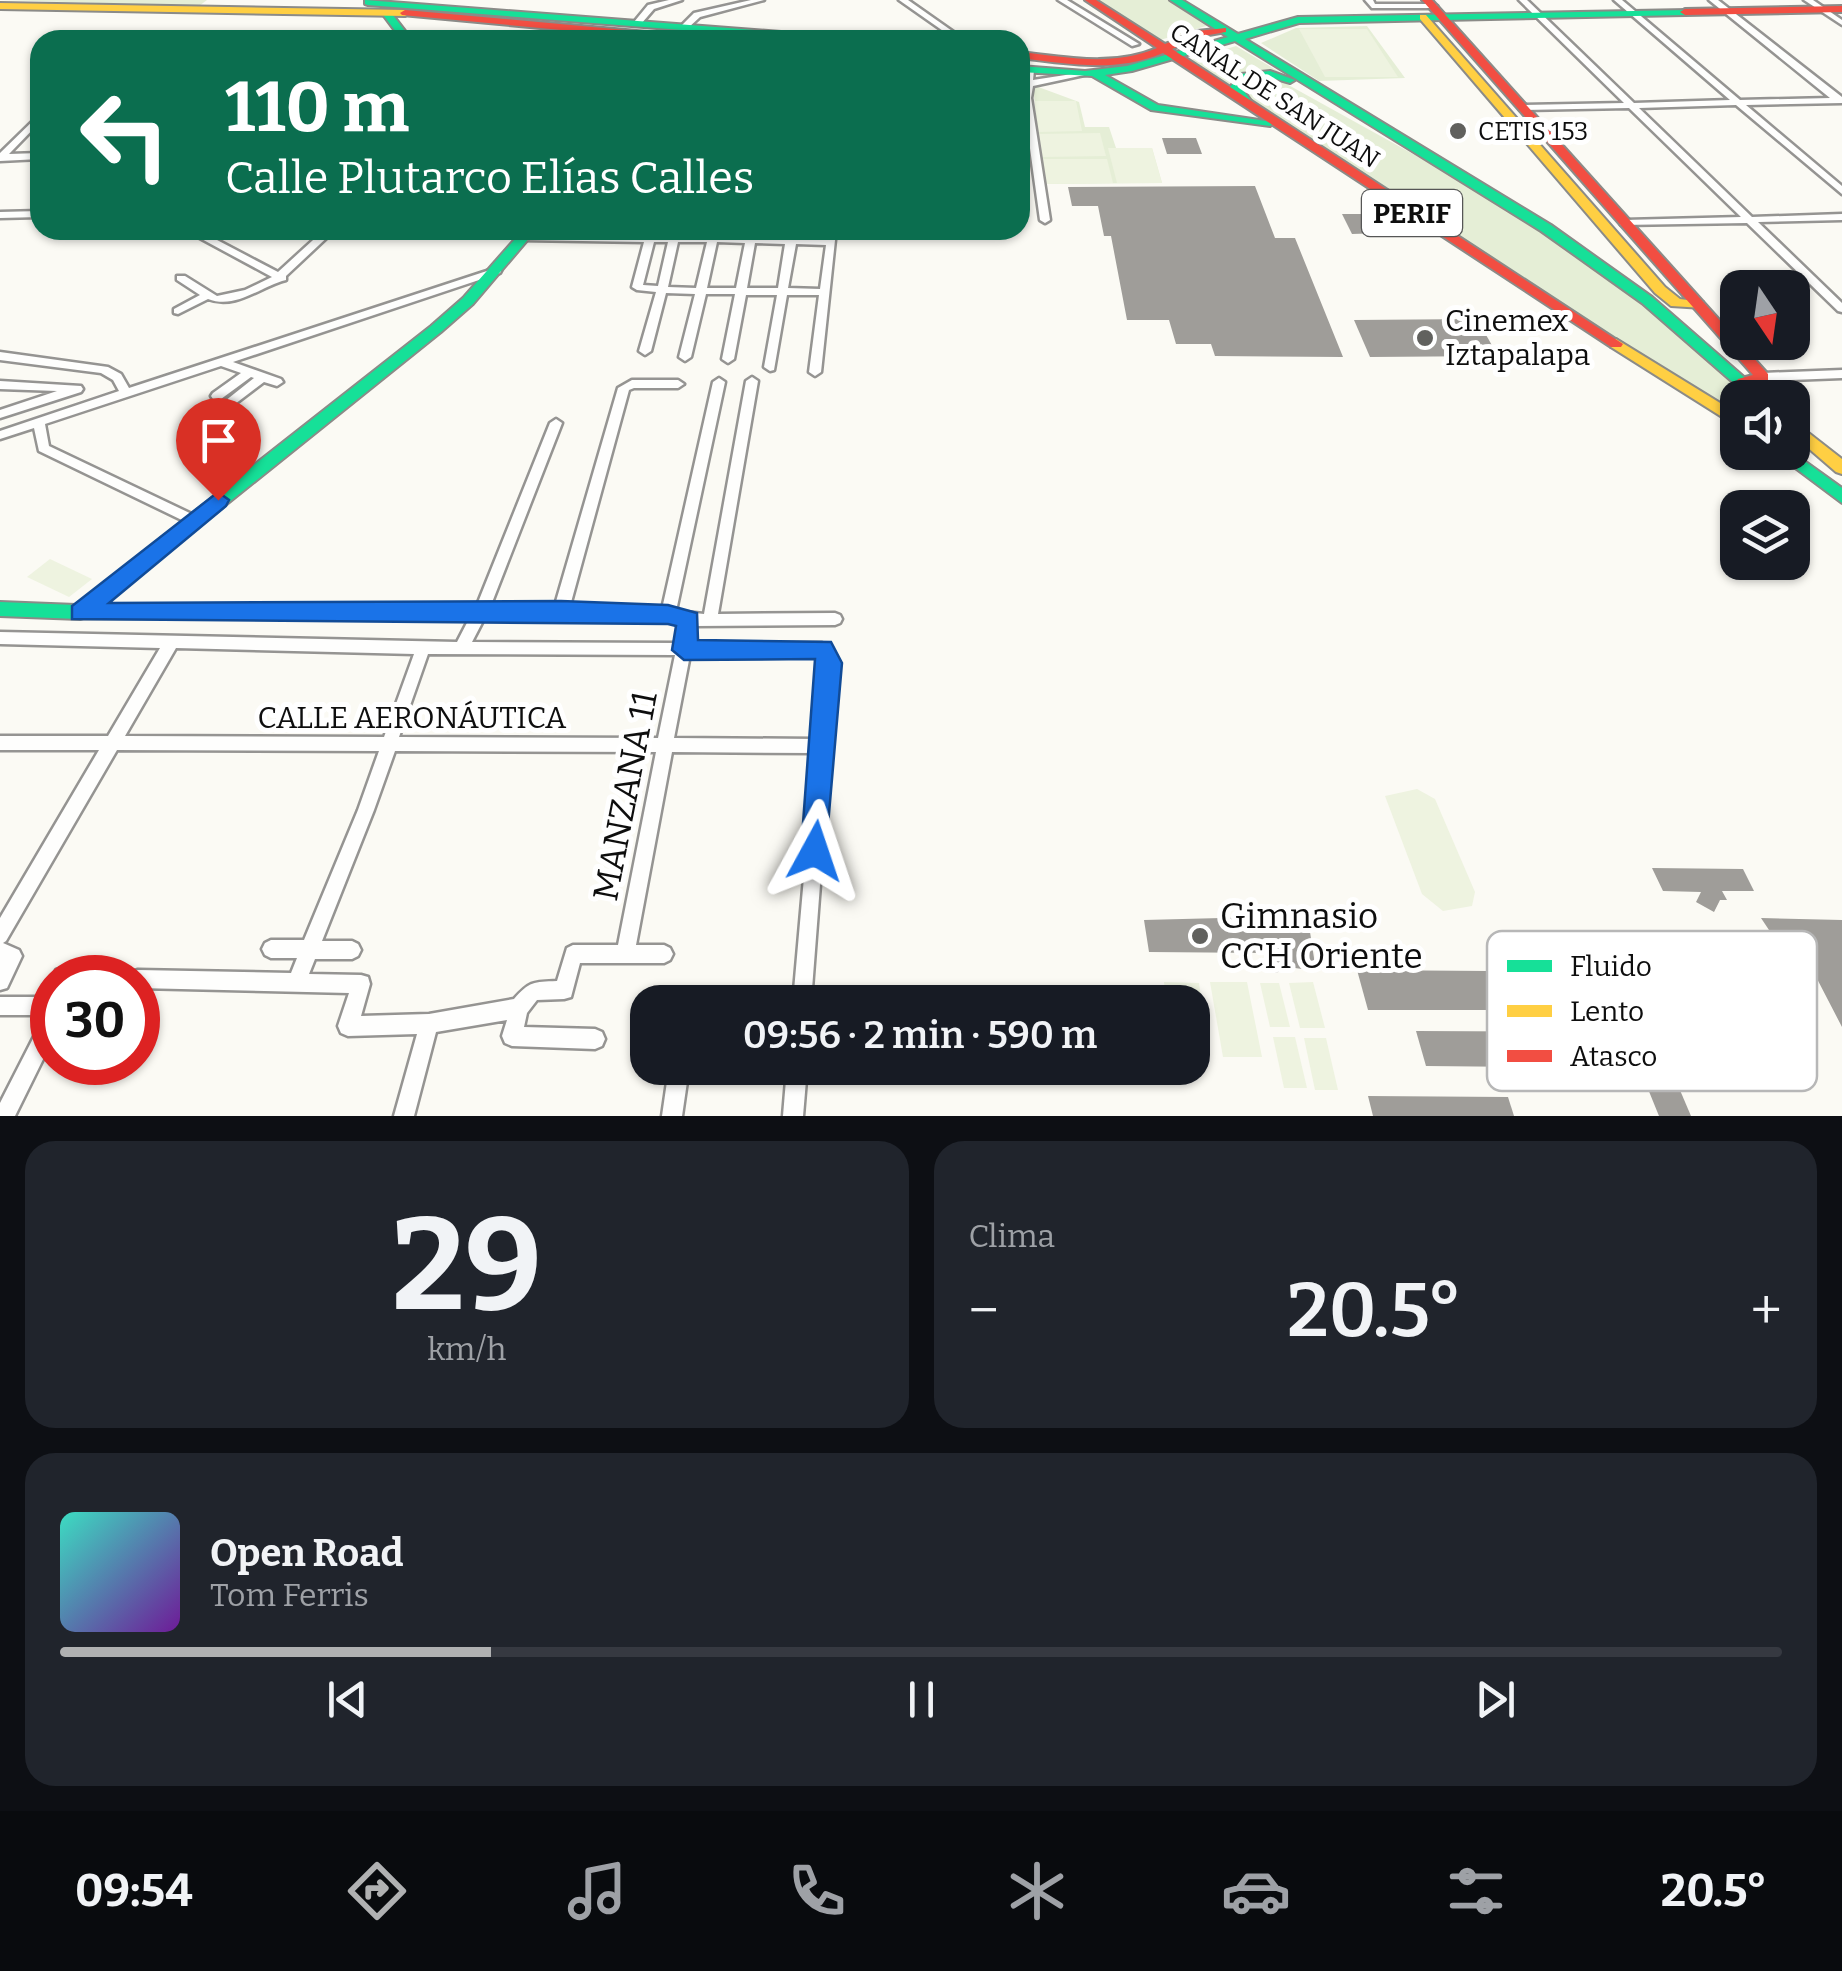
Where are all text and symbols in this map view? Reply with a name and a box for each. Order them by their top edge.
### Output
street label: CANAL DE SAN JUAN [1164,17,1385,175]
text: 110 m [225,66,409,150]
icon: left [60,70,190,200]
place label: CETIS 153 [1478,117,1588,147]
marker: CETIS 153 [1447,120,1469,142]
text: Calle Plutarco Elías Calles [225,151,754,205]
road number: PERIF [1362,190,1462,236]
north arrow [1720,270,1810,360]
map controls [1720,270,1810,580]
place label: Cinemex Iztapalapa [1445,303,1590,373]
marker: Cinemex Iztapalapa [1414,327,1436,349]
button: sound [1720,380,1810,470]
pin [176,398,261,501]
icon: arrive [191,413,246,468]
button: layers [1720,490,1810,580]
street label: MANZANA 11 [584,688,666,904]
street label: CALLE AERONÁUTICA [258,700,567,736]
position arrow [763,799,867,903]
place label: Gimnasio CCH Oriente [1220,895,1423,977]
marker: Gimnasio CCH Oriente [1189,925,1211,947]
legend [1487,931,1817,1091]
text: Fluido [1570,950,1652,983]
speed limit sign: 30 [30,955,160,1085]
text: Lento [1570,995,1644,1028]
text: 09:56 · 2 min · 590 m [743,1012,1097,1058]
text: Atasco [1570,1040,1657,1073]
text: 29 [392,1187,542,1343]
text: Clima [969,1217,1055,1255]
text: 20.5° [1287,1266,1463,1356]
text: − [969,1278,999,1344]
text: + [1751,1278,1782,1344]
text: km/h [427,1330,506,1368]
text: Open Road [210,1530,403,1576]
text: Tom Ferris [210,1576,369,1614]
icon: previous [320,1672,375,1727]
icon: pause [894,1672,949,1727]
icon: next [1468,1672,1523,1727]
icon: directions [342,1856,412,1926]
icon: music [562,1856,632,1926]
icon: phone [782,1856,852,1926]
icon: climate [1002,1856,1072,1926]
icon: car [1221,1856,1291,1926]
icon: filters [1441,1856,1511,1926]
text: 09:54 [75,1864,193,1918]
text: 20.5° [1661,1864,1767,1918]

